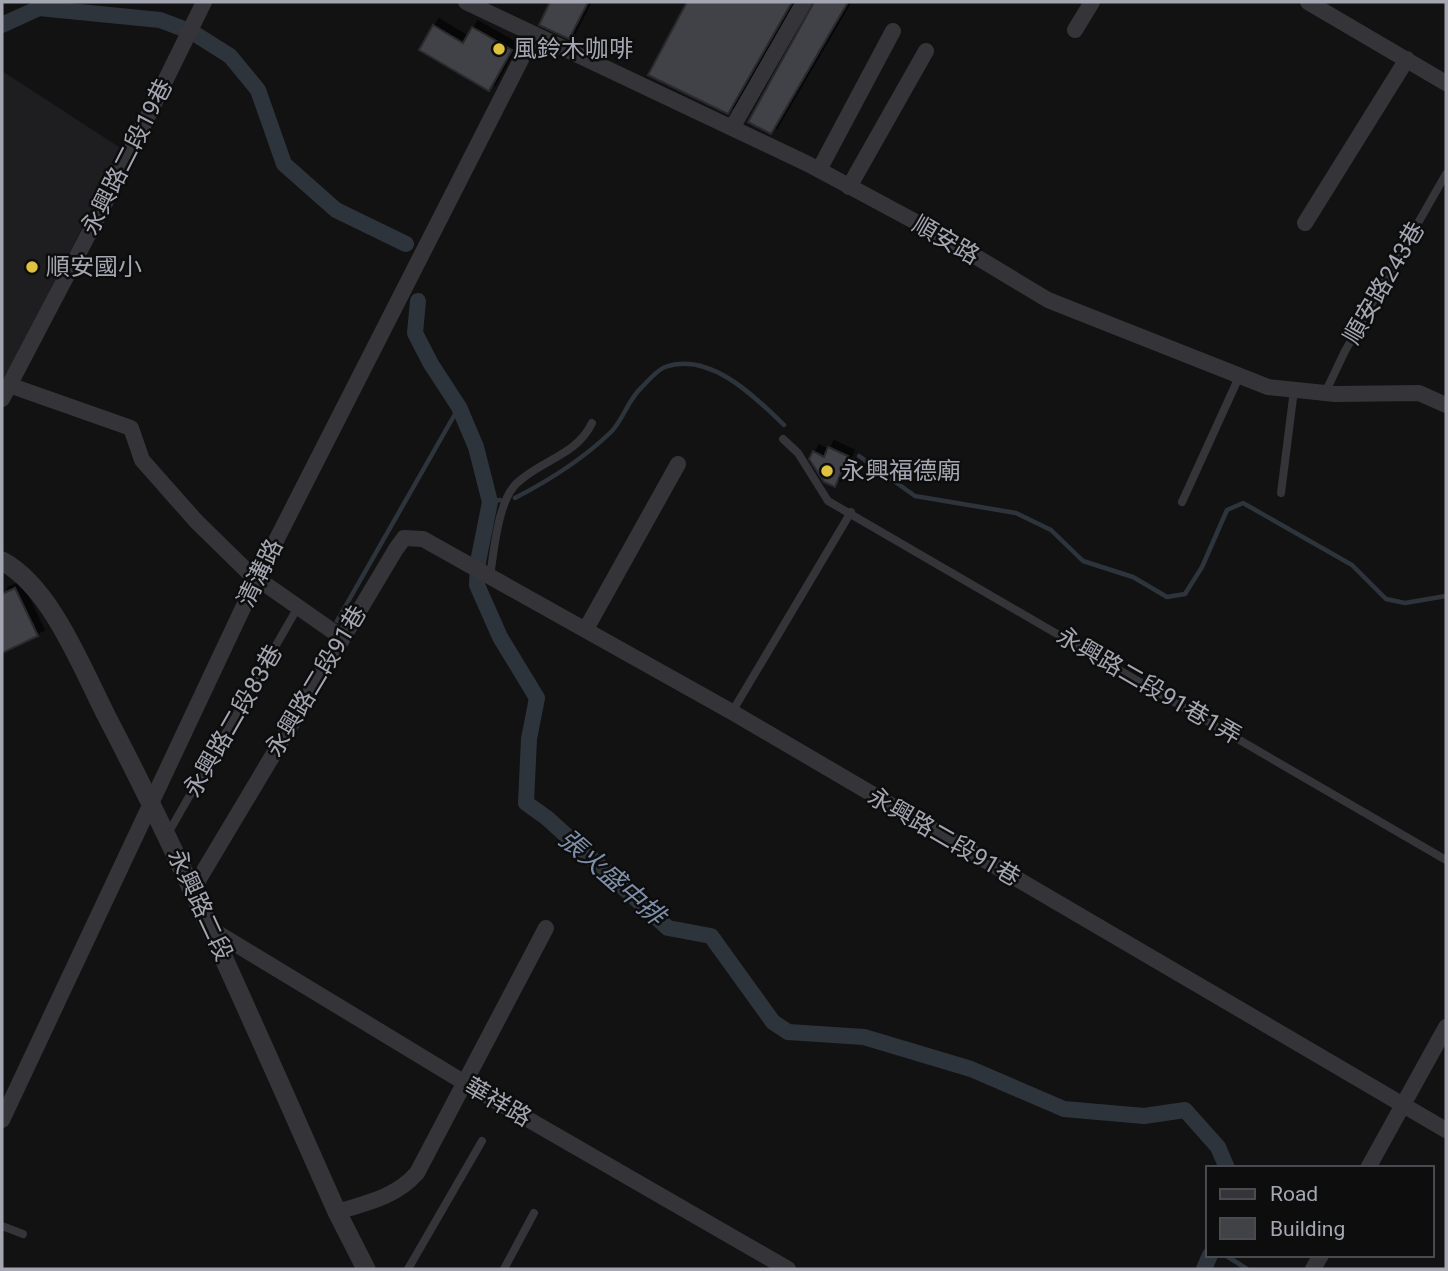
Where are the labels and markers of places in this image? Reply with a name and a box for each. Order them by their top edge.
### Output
place label: 風鈴木咖啡 [513,35,633,63]
marker: 風鈴木咖啡 [491,41,507,57]
place label: 順安國小 [46,253,142,281]
marker: 順安國小 [24,259,40,275]
place label: 永興福德廟 [841,457,961,485]
marker: 永興福德廟 [819,463,835,479]

